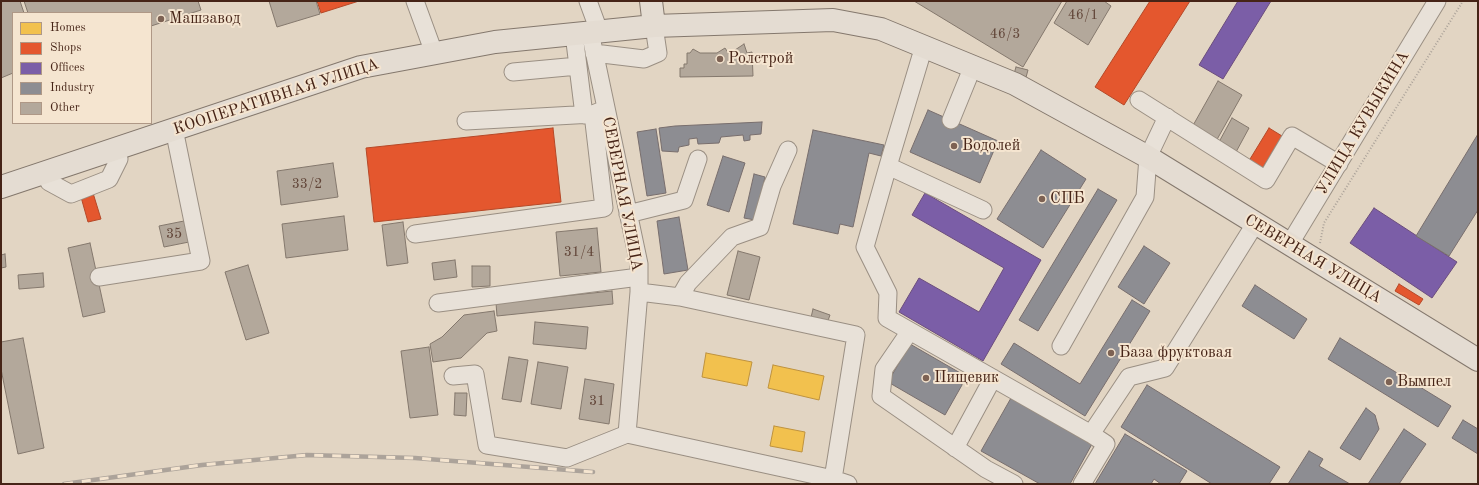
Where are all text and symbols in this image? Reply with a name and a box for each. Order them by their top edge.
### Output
house number: 46/1 [1068,7,1098,23]
place label: Машзавод [169,9,240,29]
legend [12,12,152,124]
marker: Машзавод [156,14,166,24]
text: Homes [50,22,86,34]
house number: 46/3 [990,26,1020,42]
text: Shops [50,42,81,54]
street label: УЛИЦА КУВЫКИНА [1312,48,1414,198]
place label: Ролстрой [728,49,793,69]
marker: Ролстрой [715,54,725,64]
street label: КООПЕРАТИВНАЯ УЛИЦА [171,55,381,139]
text: Offices [50,62,85,74]
text: Industry [50,82,95,94]
text: Other [50,102,80,114]
street label: СЕВЕРНАЯ УЛИЦА [598,115,646,273]
place label: Водолей [962,136,1020,156]
marker: Водолей [949,141,959,151]
house number: 33/2 [292,176,322,192]
place label: СПБ [1050,189,1085,209]
marker: СПБ [1037,194,1047,204]
street label: СЕВЕРНАЯ УЛИЦА [1241,210,1385,308]
house number: 35 [166,226,182,242]
house number: 31/4 [564,244,594,260]
place label: База фруктовая [1119,343,1232,363]
marker: База фруктовая [1106,348,1116,358]
place label: Пищевик [934,368,999,388]
place label: Вымпел [1397,372,1451,392]
marker: Пищевик [921,373,931,383]
marker: Вымпел [1384,377,1394,387]
house number: 31 [589,393,605,409]

